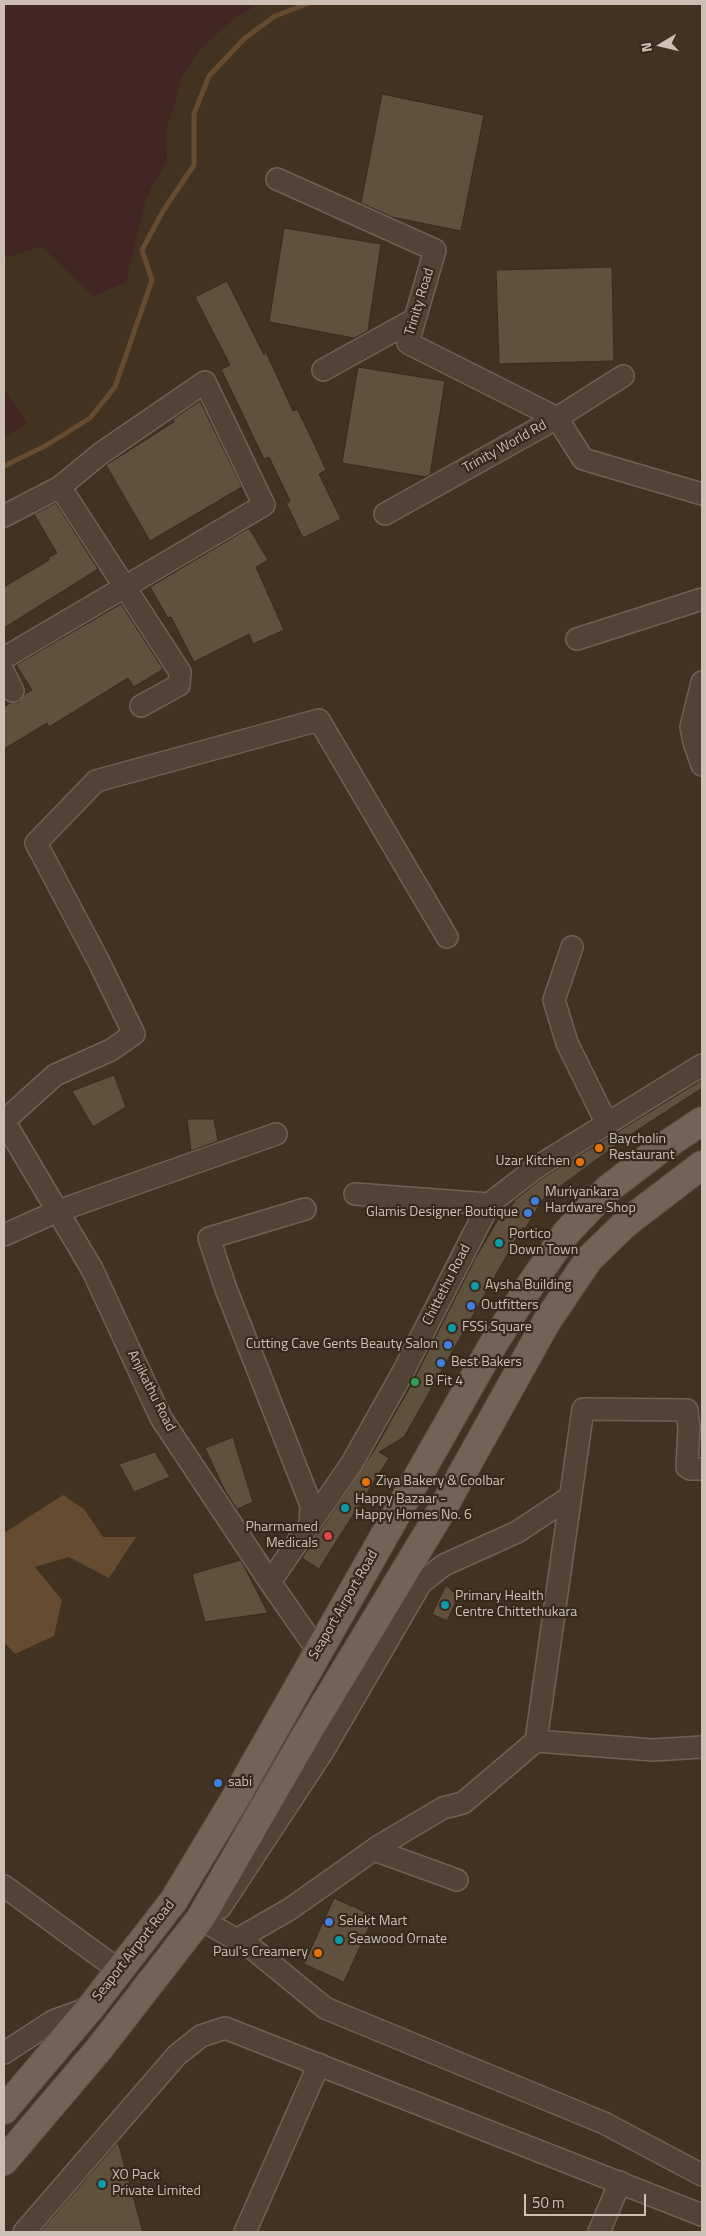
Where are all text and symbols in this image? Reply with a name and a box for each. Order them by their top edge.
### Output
north arrow [636,20,686,70]
text: N [635,41,657,54]
street label: Trinity Road [402,266,438,338]
street label: Trinity World Rd [460,417,550,477]
place label: Baycholin Restaurant [609,1132,675,1164]
marker: Baycholin Restaurant [593,1142,605,1154]
place label: Uzar Kitchen [496,1154,570,1170]
marker: Uzar Kitchen [574,1156,586,1168]
place label: Muriyankara Hardware Shop [545,1185,636,1218]
marker: Muriyankara Hardware Shop [529,1195,541,1207]
place label: Glamis Designer Boutique [366,1205,518,1221]
marker: Glamis Designer Boutique [522,1207,534,1219]
place label: Portico Down Town [509,1227,578,1260]
marker: Portico Down Town [493,1237,505,1249]
street label: Chittethu Road [419,1242,475,1328]
place label: Aysha Building [485,1278,571,1294]
marker: Aysha Building [469,1280,481,1292]
place label: Outfitters [481,1298,539,1314]
marker: Outfitters [465,1300,477,1312]
place label: FSSi Square [462,1320,532,1336]
marker: FSSi Square [446,1322,458,1334]
place label: Cutting Cave Gents Beauty Salon [246,1337,438,1353]
marker: Cutting Cave Gents Beauty Salon [442,1339,454,1351]
street label: Anjikathu Road [123,1348,179,1434]
place label: Best Bakers [451,1355,522,1371]
marker: Best Bakers [435,1357,447,1369]
place label: B Fit 4 [425,1374,463,1390]
marker: B Fit 4 [409,1376,421,1388]
place label: Ziya Bakery & Coolbar [376,1474,505,1490]
marker: Ziya Bakery & Coolbar [360,1476,372,1488]
place label: Happy Bazaar - Happy Homes No. 6 [355,1492,472,1524]
marker: Happy Bazaar - Happy Homes No. 6 [339,1502,351,1514]
place label: Pharmamed Medicals [245,1520,318,1552]
marker: Pharmamed Medicals [322,1530,334,1542]
street label: Seaport Airport Road [306,1547,382,1663]
place label: Primary Health Centre Chittethukara [455,1589,577,1621]
marker: Primary Health Centre Chittethukara [439,1599,451,1611]
place label: sabi [228,1775,252,1791]
marker: sabi [212,1777,224,1789]
street label: Seaport Airport Road [89,1897,179,2005]
place label: Selekt Mart [339,1914,407,1930]
marker: Selekt Mart [323,1916,335,1928]
place label: Seawood Ornate [349,1932,447,1948]
marker: Seawood Ornate [333,1934,345,1946]
place label: Paul's Creamery [213,1945,308,1961]
marker: Paul's Creamery [312,1947,324,1959]
place label: XO Pack Private Limited [112,2168,201,2200]
marker: XO Pack Private Limited [96,2178,108,2190]
scale bar [526,2184,648,2216]
text: 50 m [532,2191,565,2214]

